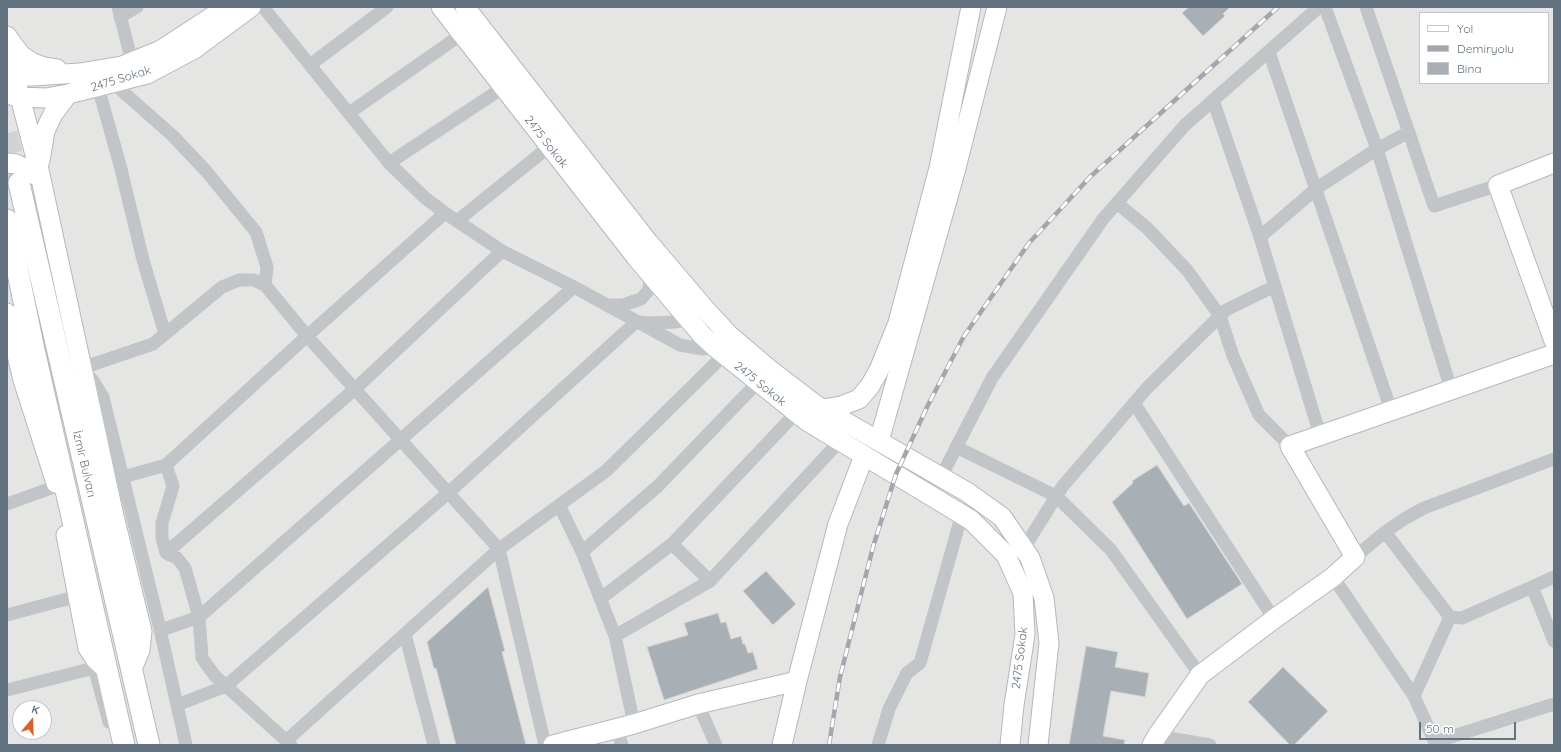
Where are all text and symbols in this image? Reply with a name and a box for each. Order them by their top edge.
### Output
legend [1419,12,1549,84]
text: Yol [1457,21,1473,36]
text: Demiryolu [1457,41,1514,56]
text: Bina [1457,61,1482,76]
street label: 2475 Sokak [89,63,153,95]
street label: 2475 Sokak [521,113,571,171]
street label: 2475 Sokak [731,359,789,409]
street label: İzmir Bulvarı [69,429,99,499]
street label: 2475 Sokak [1009,626,1031,690]
north arrow [12,700,52,740]
text: K [30,702,41,717]
scale bar [1421,714,1518,740]
text: 50 m [1426,721,1454,736]

